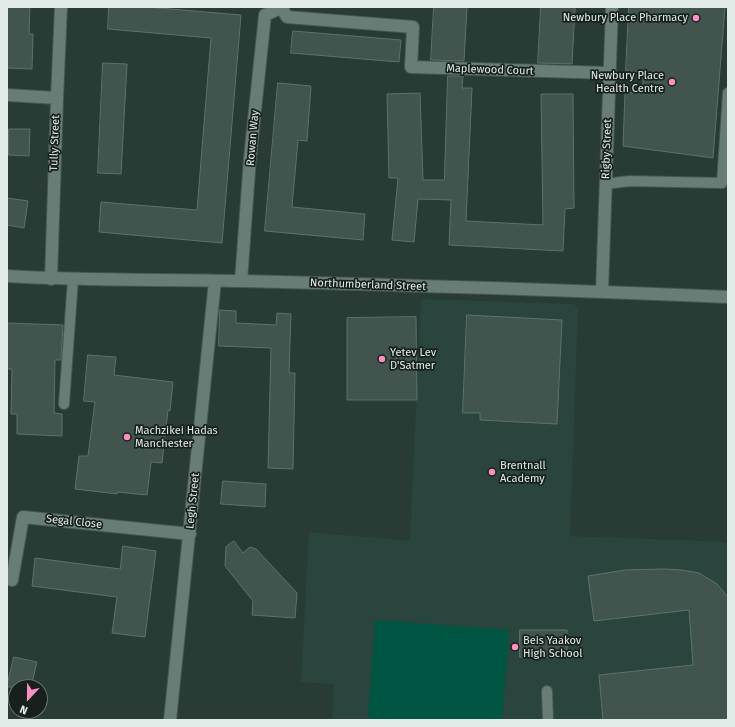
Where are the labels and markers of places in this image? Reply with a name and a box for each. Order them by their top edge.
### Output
place label: Newbury Place Pharmacy [563,11,688,25]
marker: Newbury Place Pharmacy [691,13,701,23]
place label: Newbury Place Health Centre [591,69,664,95]
marker: Newbury Place Health Centre [667,77,677,87]
place label: Yetev Lev D'Satmer [390,346,436,372]
marker: Yetev Lev D'Satmer [377,354,387,364]
place label: Machzikei Hadas Manchester [135,424,218,450]
marker: Machzikei Hadas Manchester [122,432,132,442]
place label: Brentnall Academy [500,459,546,485]
marker: Brentnall Academy [487,467,497,477]
place label: Beis Yaakov High School [523,634,582,660]
marker: Beis Yaakov High School [510,642,520,652]

